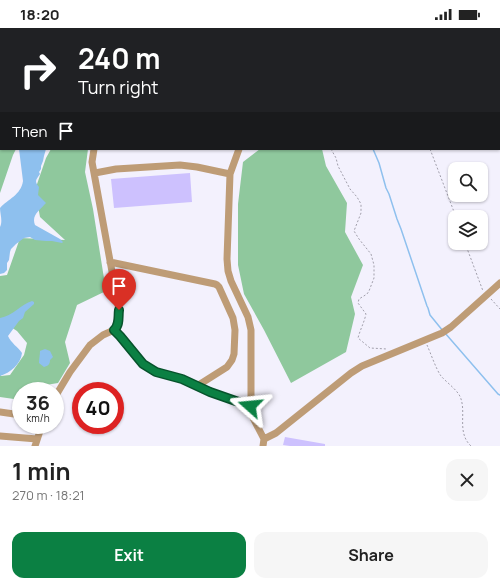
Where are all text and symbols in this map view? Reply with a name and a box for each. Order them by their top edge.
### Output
text: 18:20 [20,4,60,25]
text: 240 m [78,39,160,77]
icon: right [12,44,64,96]
text: Turn right [78,75,159,99]
icon: arrive [55,120,77,142]
text: Then [12,121,47,142]
map controls [448,162,488,250]
button: search [448,162,488,202]
button: layers [448,210,488,250]
pin [102,269,136,310]
icon: arrive [108,275,130,297]
speed limit sign: 40 [72,382,124,434]
position arrow [229,385,271,427]
text: 36 [26,389,50,416]
text: km/h [26,411,50,425]
text: 1 min [12,454,71,487]
button: close [446,459,488,501]
text: 270 m · 18:21 [12,486,85,504]
button: Exit [12,532,246,578]
button: Share [254,532,488,578]

